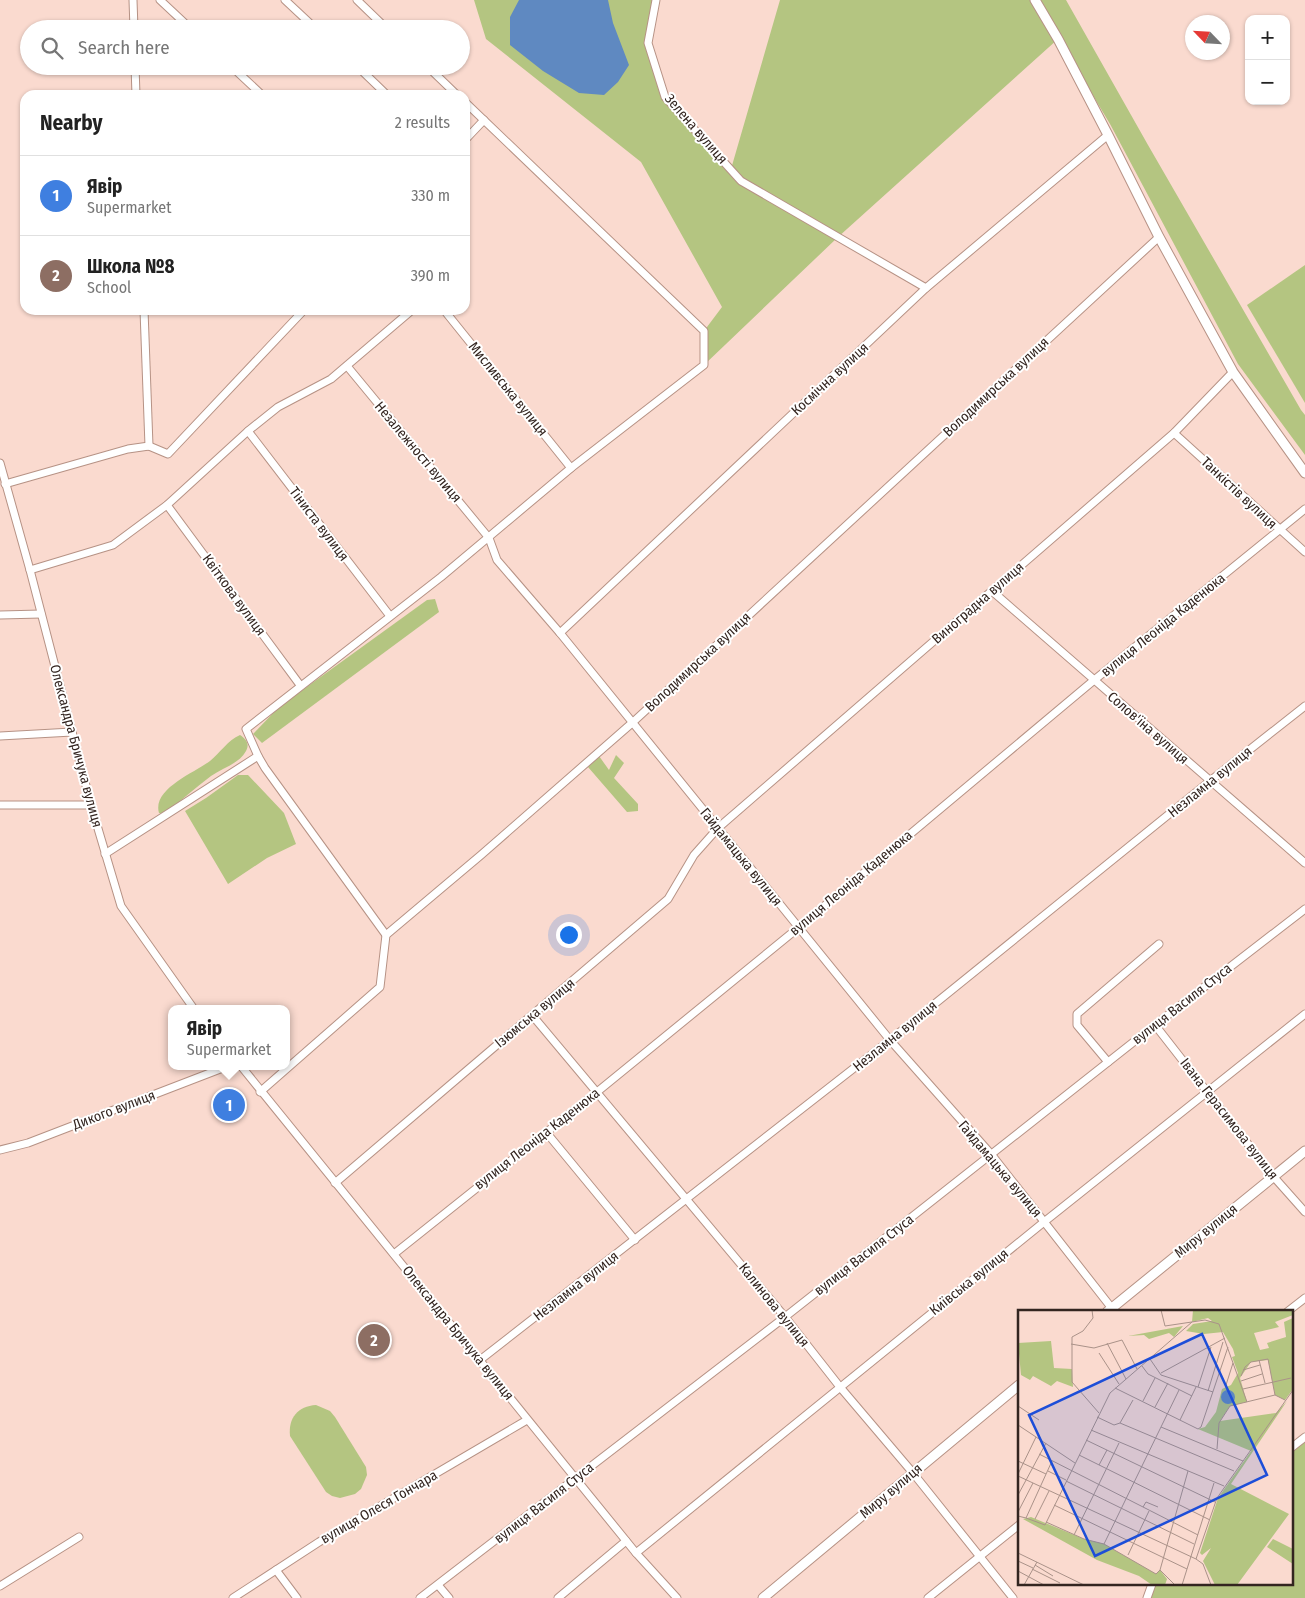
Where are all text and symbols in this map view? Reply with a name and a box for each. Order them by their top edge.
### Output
north arrow [1185,15,1230,60]
map controls [1245,15,1290,105]
button: + [1245,15,1290,60]
search box [20,20,470,75]
icon: search [38,34,66,62]
text: Search here [78,36,170,59]
button: − [1245,60,1290,105]
street label: Зелена вулиця [661,91,731,167]
text: Nearby [40,110,102,136]
text: 2 results [395,113,450,132]
text: Явiр [87,175,122,198]
text: 1 [53,186,59,205]
text: 330 m [411,186,450,205]
text: Supermarket [87,198,171,217]
text: Школа №8 [87,255,175,278]
text: 2 [52,266,60,285]
text: 390 m [411,266,450,285]
text: School [87,278,131,297]
street label: Володимирська вулиця [940,334,1052,440]
street label: Мисливська вулиця [465,339,551,439]
street label: Космічна вулиця [788,339,872,419]
street label: Незалежності вулиця [371,398,465,506]
street label: Танкістів вулиця [1197,453,1281,533]
street label: Тіниста вулиця [286,484,352,564]
street label: Квіткова вулиця [199,551,269,639]
street label: Виноградна вулиця [929,558,1027,648]
street label: вулиця Леоніда Каденюка [1098,570,1229,680]
street label: Володимирська вулиця [642,609,754,715]
street label: Олександра Бричука вулиця [46,663,106,829]
street label: Солов'їна вулиця [1104,688,1192,768]
street label: Незламна вулиця [1164,743,1256,821]
street label: Гайдамацька вулиця [696,805,786,909]
street label: вулиця Леоніда Каденюка [786,827,916,939]
your location [556,922,582,948]
street label: вулиця Василя Стуса [1129,960,1235,1048]
street label: Ізюмська вулиця [491,975,579,1051]
street label: Незламна вулиця [849,997,941,1075]
popup [168,1005,290,1070]
text: Явiр [187,1017,222,1040]
text: Supermarket [187,1040,271,1059]
street label: Івана Герасимова вулиця [1176,1055,1282,1183]
street label: вулиця Леоніда Каденюка [471,1085,603,1193]
pin: 1 [213,1086,245,1124]
street label: Дикого вулиця [69,1087,158,1134]
street label: Гайдамацька вулиця [955,1117,1045,1221]
street label: Миру вулиця [1171,1200,1241,1262]
street label: вулиця Василя Стуса [811,1211,917,1299]
street label: Київська вулиця [926,1245,1012,1319]
street label: Незламна вулиця [530,1247,622,1325]
street label: Калинова вулиця [735,1260,813,1350]
street label: Олександра Бричука вулиця [399,1262,517,1404]
inset map [1018,1310,1292,1586]
pin: 2 [358,1321,390,1359]
street label: вулиця Василя Стуса [491,1459,597,1547]
street label: Миру вулиця [856,1460,926,1522]
street label: вулиця Олеся Гончара [318,1467,441,1547]

